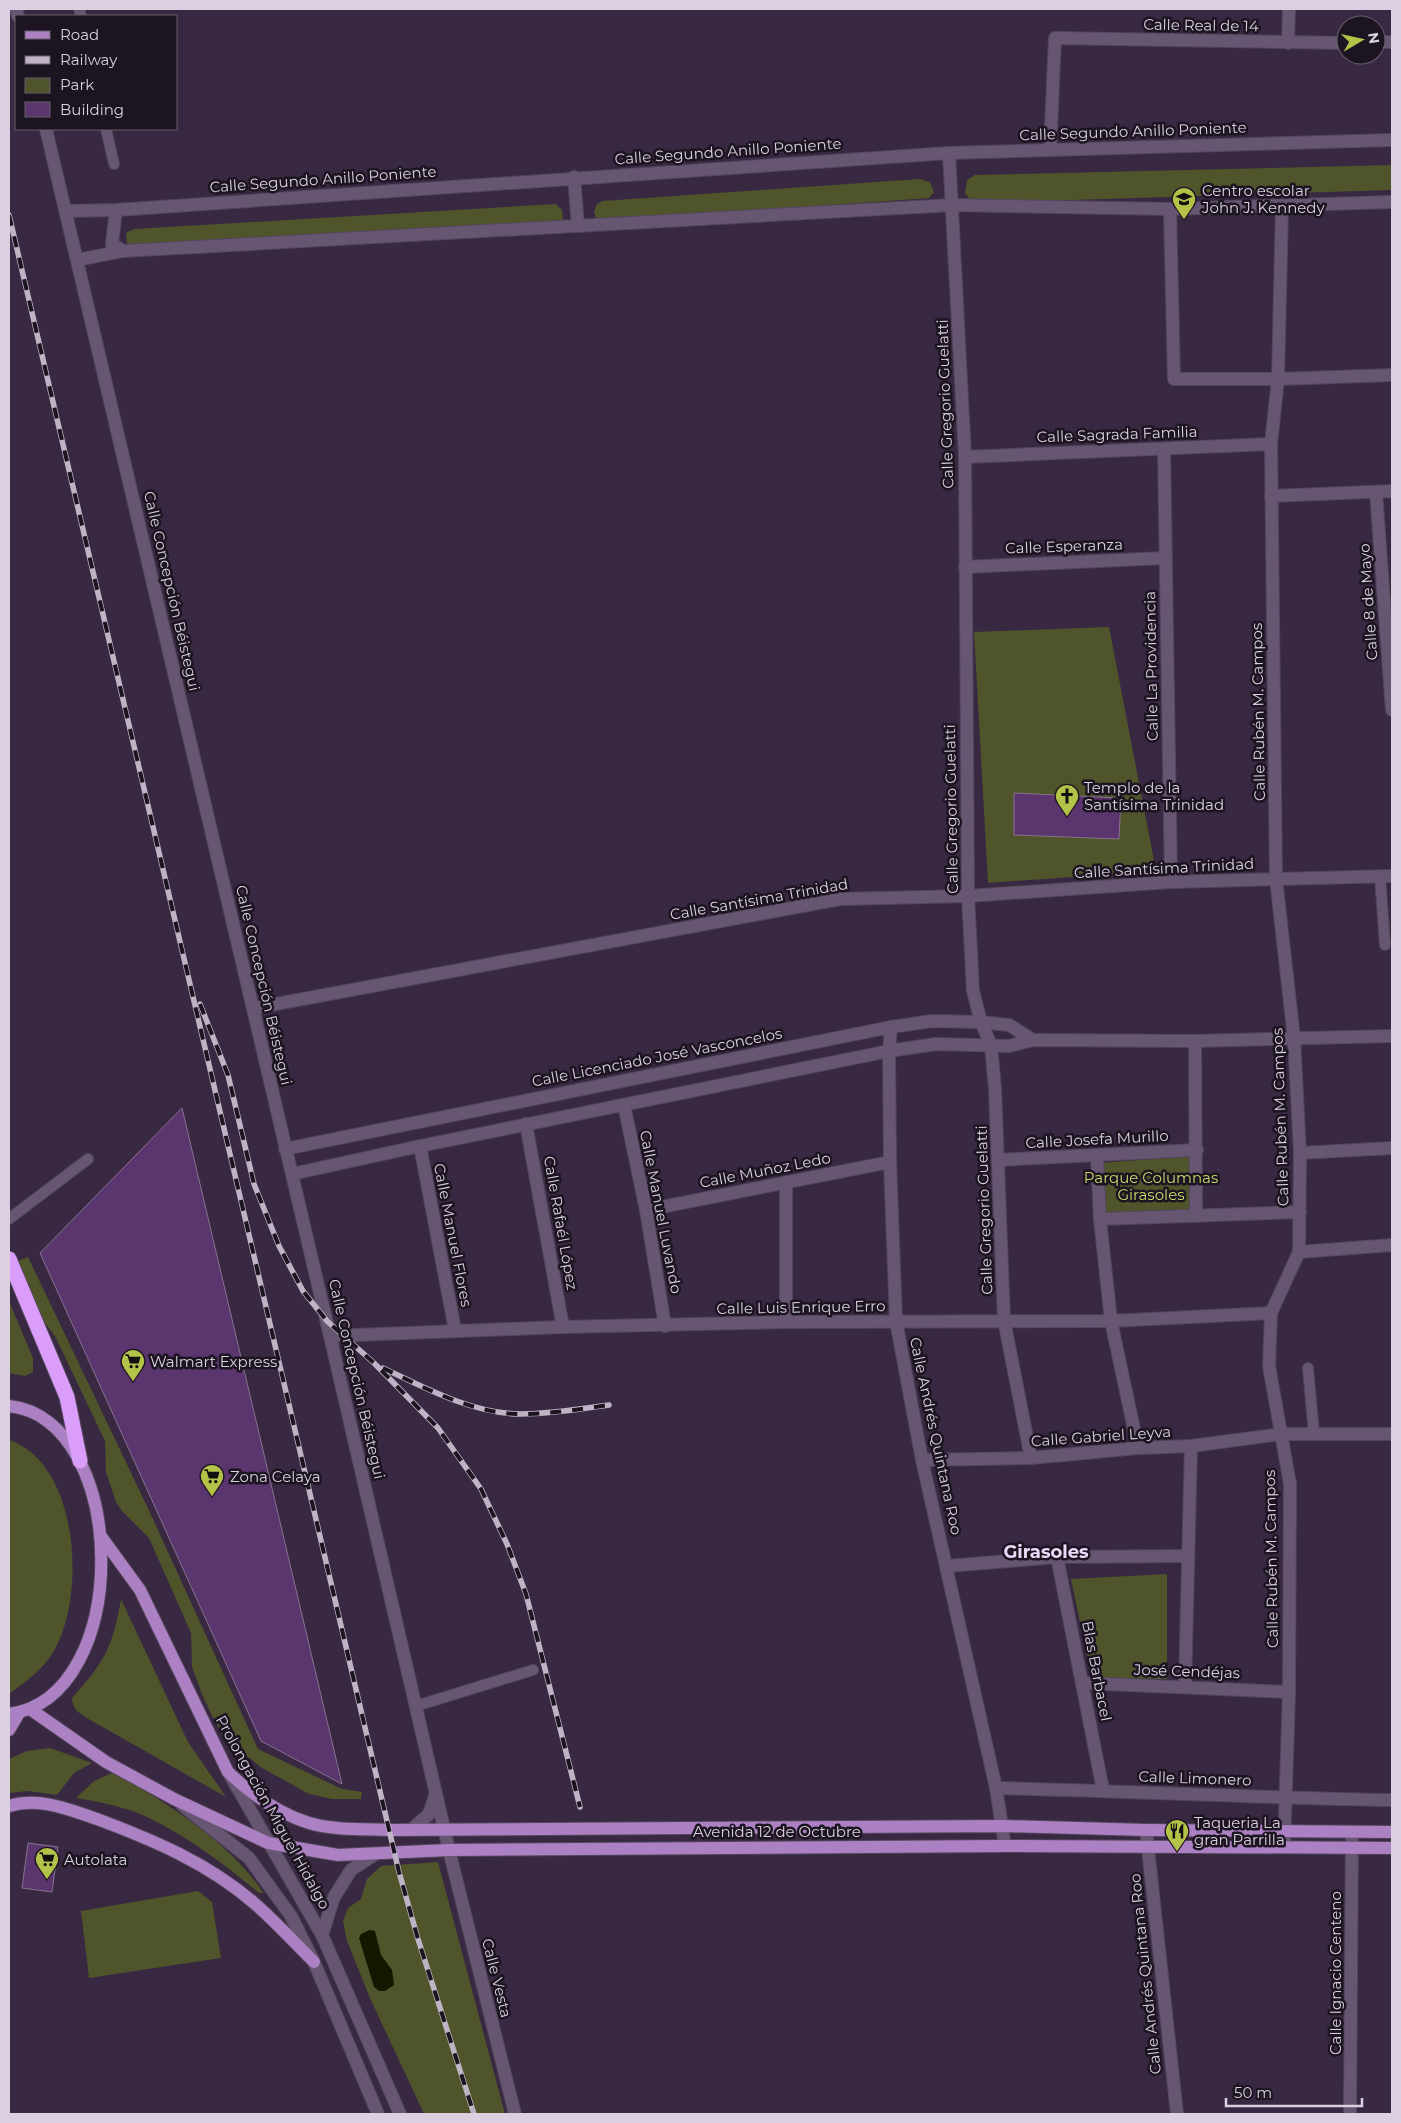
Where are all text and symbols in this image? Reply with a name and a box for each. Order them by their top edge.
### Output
street label: Calle Real de 14 [1143,14,1259,36]
legend [15,15,178,130]
north arrow [1336,15,1386,65]
text: Road [60,25,99,44]
text: N [1364,31,1384,45]
text: Railway [60,50,118,69]
text: Park [60,75,94,94]
text: Building [60,100,124,119]
street label: Calle Segundo Anillo Poniente [1019,118,1247,144]
street label: Calle Segundo Anillo Poniente [614,134,842,168]
street label: Calle Segundo Anillo Poniente [209,162,437,196]
place label: Centro escolar John J. Kennedy [1201,181,1325,217]
school or university icon: Centro escolar John J. Kennedy [1171,186,1197,220]
street label: Calle Gregorio Guelatti [933,319,957,489]
street label: Calle Sagrada Familia [1036,422,1198,446]
street label: Calle Concepción Béistegui [140,489,204,693]
street label: Calle Esperanza [1005,534,1123,558]
street label: Calle 8 de Mayo [1354,543,1382,661]
street label: Calle La Providencia [1140,591,1162,741]
street label: Calle Rubén M. Campos [1247,623,1269,801]
street label: Calle Gregorio Guelatti [940,724,962,894]
place label: Templo de la Santísima Trinidad [1084,778,1224,814]
church icon: Templo de la Santísima Trinidad [1054,783,1080,817]
street label: Calle Santísima Trinidad [1073,854,1255,882]
street label: Calle Santísima Trinidad [668,874,850,924]
street label: Calle Concepción Béistegui [232,883,296,1087]
street label: Calle Licenciado José Vasconcelos [530,1023,784,1091]
street label: Calle Rubén M. Campos [1267,1028,1293,1206]
street label: Calle Gregorio Guelatti [972,1125,996,1295]
street label: Calle Josefa Murillo [1025,1126,1169,1152]
street label: Calle Manuel Luvando [636,1129,686,1295]
street label: Calle Muñoz Ledo [698,1148,832,1192]
street label: Calle Rafaél López [540,1154,582,1292]
street label: Calle Manuel Flores [430,1162,476,1308]
park label: Parque Columnas Girasoles [1084,1168,1218,1204]
street label: Calle Concepción Béistegui [325,1277,389,1481]
street label: Calle Luis Enrique Erro [716,1296,886,1318]
street label: Calle Andrés Quintana Roo [906,1335,966,1537]
supermarket icon: Walmart Express [120,1348,146,1382]
place label: Walmart Express [150,1352,277,1371]
street label: Calle Gabriel Leyva [1030,1422,1172,1450]
supermarket icon: Zona Celaya [199,1463,225,1497]
place label: Zona Celaya [230,1467,321,1486]
street label: Calle Rubén M. Campos [1260,1470,1282,1648]
district label: Girasoles [1003,1541,1089,1563]
street label: Blas Barbacel [1078,1619,1116,1723]
street label: José Cendéjas [1133,1660,1240,1682]
street label: Prolongación Miguel Hidalgo [212,1712,334,1912]
street label: Calle Limonero [1138,1767,1252,1789]
place label: Taqueria La gran Parrilla [1194,1813,1285,1849]
restaurant icon: Taqueria La gran Parrilla [1164,1818,1190,1852]
street label: Avenida 12 de Octubre [693,1822,861,1841]
supermarket icon: Autolata [34,1846,60,1880]
place label: Autolata [64,1850,127,1869]
street label: Calle Andrés Quintana Roo [1125,1873,1165,2075]
street label: Calle Ignacio Centeno [1326,1891,1345,2055]
street label: Calle Vesta [478,1936,516,2020]
scale bar [1226,2076,1362,2108]
text: 50 m [1234,2083,1272,2102]

